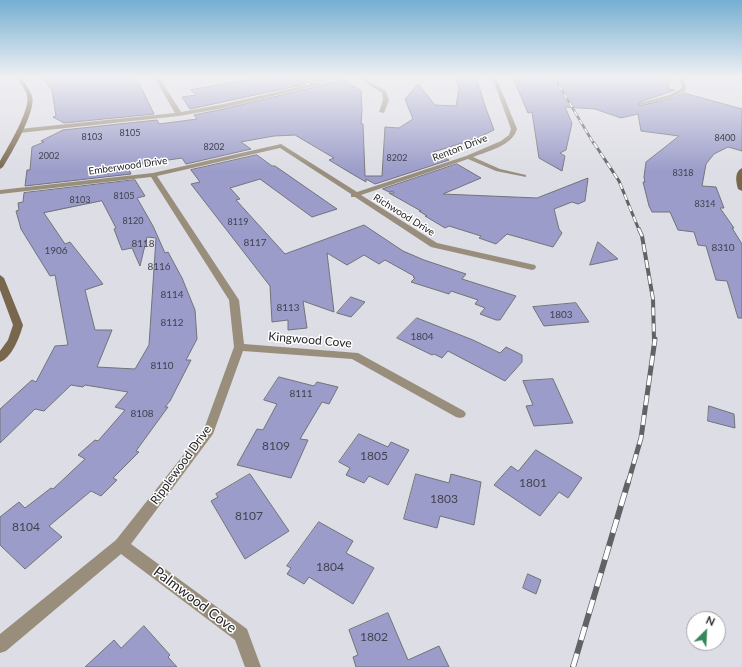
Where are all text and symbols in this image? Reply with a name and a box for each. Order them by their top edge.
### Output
house number: 8105 [120,128,140,138]
house number: 8103 [82,132,102,142]
street label: Renton Drive [431,132,489,164]
house number: 8400 [715,133,735,143]
house number: 8202 [204,142,224,152]
house number: 2002 [39,151,59,161]
house number: 8202 [387,153,407,163]
street label: Emberwood Drive [88,155,168,177]
house number: 8318 [673,168,693,178]
house number: 8105 [114,191,134,201]
street label: Richwood Drive [371,191,437,239]
house number: 8103 [70,195,90,205]
house number: 8314 [695,199,715,209]
house number: 8120 [123,216,143,226]
house number: 8119 [228,217,248,227]
house number: 8117 [243,237,267,249]
house number: 8118 [131,238,155,250]
house number: 8310 [711,242,735,254]
house number: 1906 [44,245,68,257]
house number: 8116 [147,261,171,273]
house number: 8114 [160,289,184,301]
house number: 8113 [276,302,300,314]
house number: 1803 [549,309,573,321]
house number: 8112 [160,317,184,329]
street label: Kingwood Cove [268,329,352,351]
house number: 1804 [410,331,434,343]
house number: 8110 [150,360,174,372]
house number: 8111 [289,388,313,400]
house number: 8108 [130,408,154,420]
street label: Ripplewood Drive [147,423,215,507]
house number: 8109 [262,439,290,453]
house number: 1805 [360,449,388,463]
house number: 1801 [519,476,547,490]
house number: 1803 [430,492,458,506]
house number: 8107 [235,509,263,523]
house number: 8104 [12,520,40,534]
house number: 1804 [316,560,344,574]
street label: Palmwood Cove [150,563,240,637]
north arrow [686,611,726,651]
text: N [704,613,717,628]
house number: 1802 [360,630,388,644]

